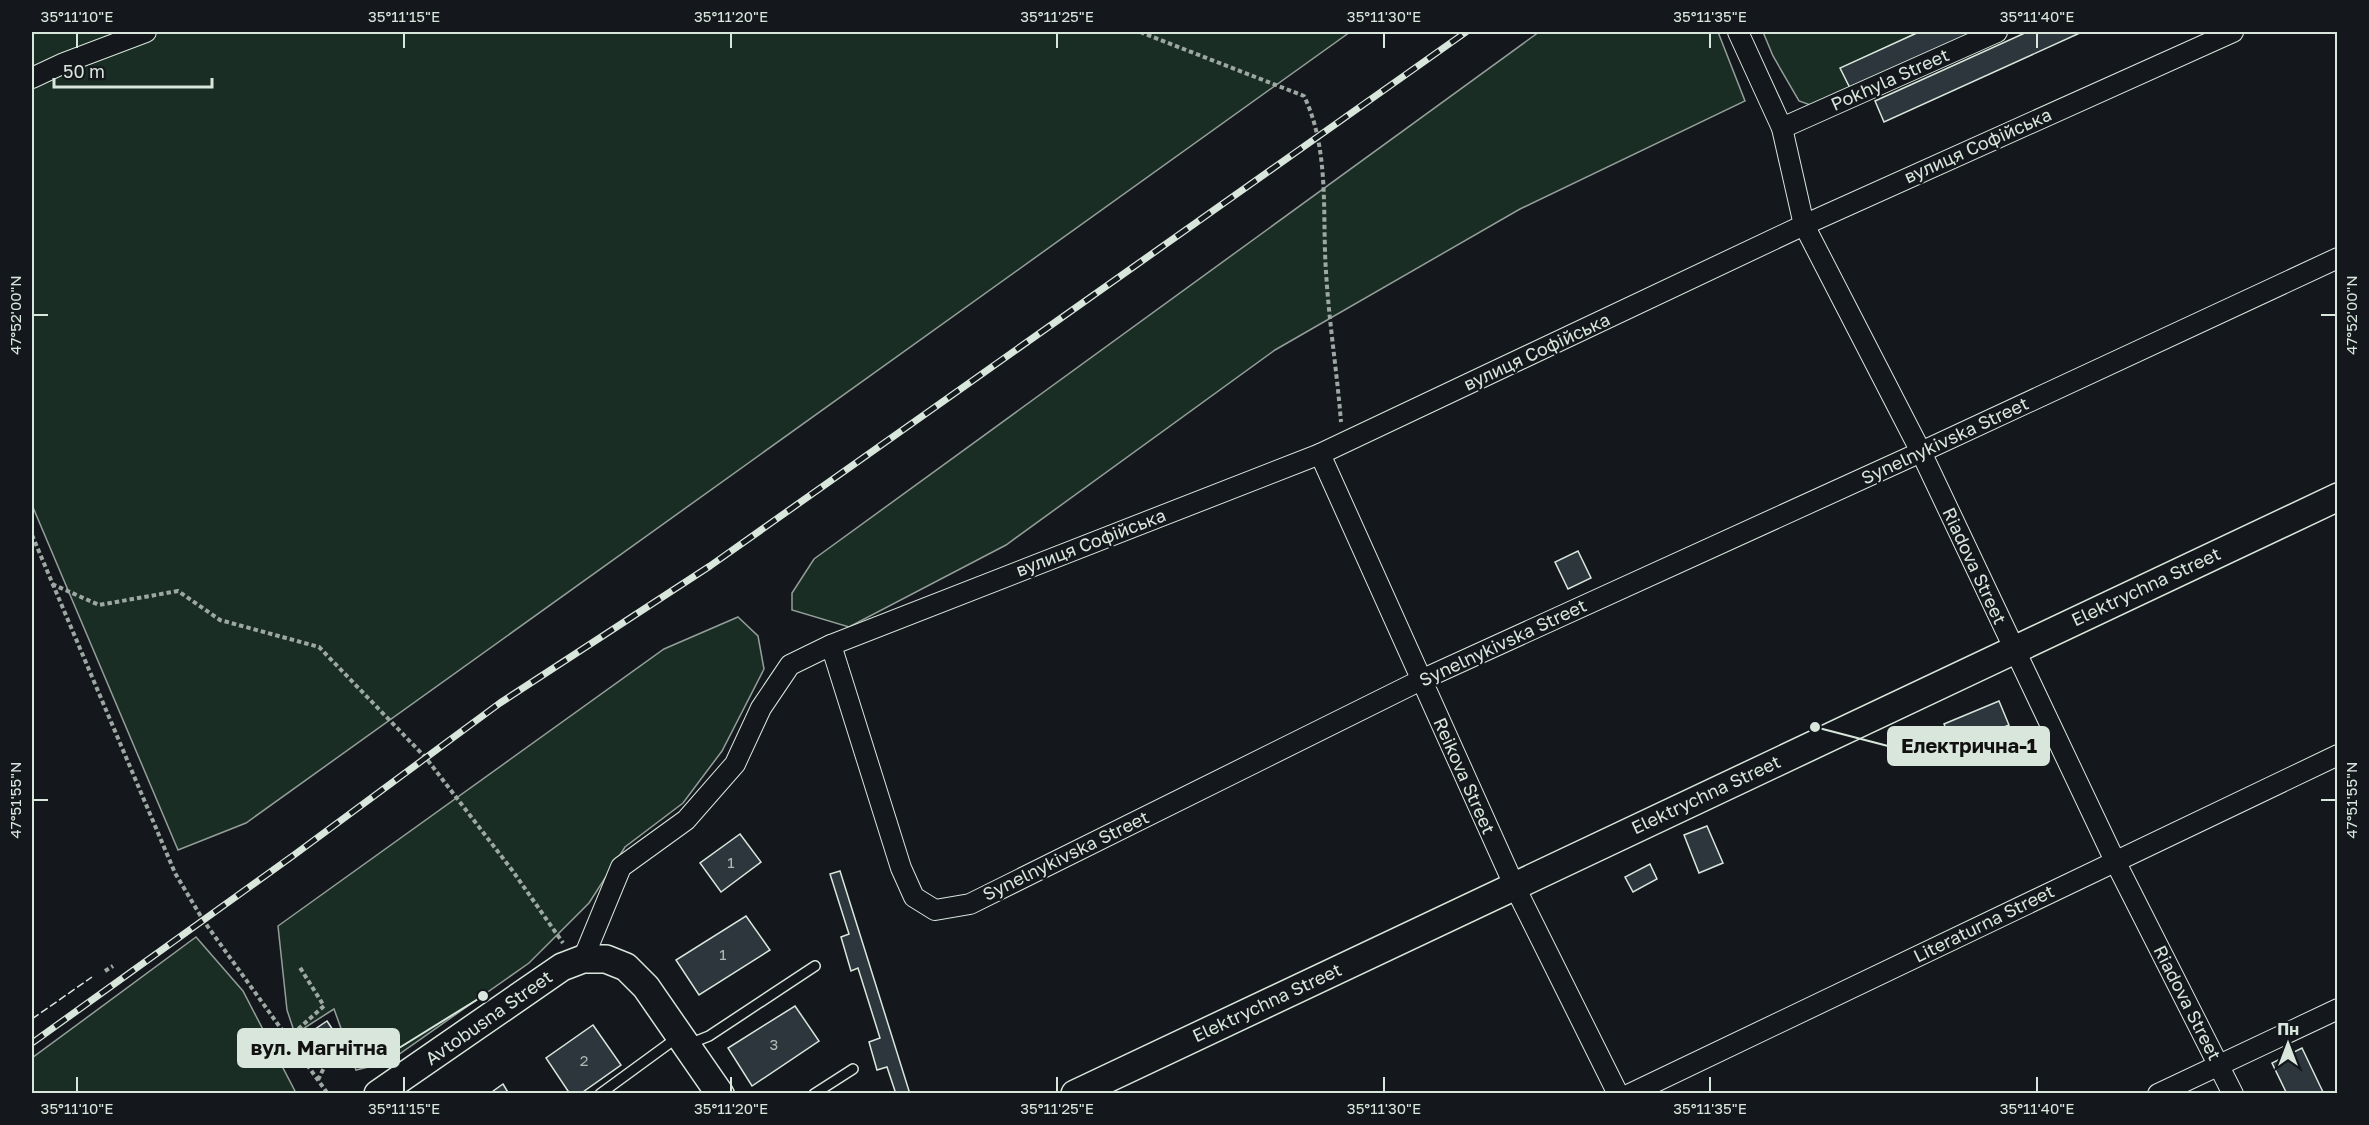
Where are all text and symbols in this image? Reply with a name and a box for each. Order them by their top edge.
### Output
text: 35°11'10"E [41,7,113,25]
text: 35°11'15"E [368,7,440,25]
text: 35°11'20"E [694,7,768,25]
text: 35°11'25"E [1020,7,1094,25]
text: 35°11'30"E [1347,7,1421,25]
text: 35°11'35"E [1673,7,1747,25]
text: 35°11'40"E [2000,7,2074,25]
street label: Pokhyla Street [1827,43,1952,115]
scale bar [54,51,212,89]
text: 50 m [63,60,105,82]
street label: вулиця Софійська [1901,103,2055,187]
text: 47°52'00"N [6,275,24,355]
text: 47°52'00"N [2342,275,2360,355]
street label: вулиця Софійська [1460,308,1613,395]
street label: Synelnykivska Street [1857,392,2032,489]
street label: вулиця Софійська [1013,503,1169,581]
street label: Riadova Street [1938,504,2012,627]
street label: Elektrychna Street [2068,542,2224,630]
street label: Synelnykivska Street [1415,594,1590,691]
street label: Reikova Street [1429,714,1500,837]
callout: Електрична-1 [1888,727,2049,765]
text: Електрична-1 [1901,733,2037,757]
street label: Elektrychna Street [1628,750,1784,838]
text: 47°51'55"N [6,762,24,838]
text: 47°51'55"N [2342,762,2360,838]
street label: Synelnykivska Street [979,805,1152,905]
house number: 1 [727,853,735,871]
street label: Literaturna Street [1910,880,2057,967]
street label: Riadova Street [2149,941,2226,1064]
house number: 1 [719,945,727,963]
street label: Elektrychna Street [1189,958,1345,1046]
street label: Avtobusna Street [421,965,556,1069]
north arrow [2258,1014,2318,1074]
text: Пн [2277,1019,2299,1039]
callout: вул. Магнітна [238,1029,399,1067]
text: вул. Магнітна [251,1035,387,1059]
house number: 3 [770,1035,778,1053]
house number: 2 [580,1051,588,1069]
text: 35°11'10"E [41,1099,113,1117]
text: 35°11'15"E [368,1099,440,1117]
text: 35°11'20"E [694,1099,768,1117]
text: 35°11'25"E [1020,1099,1094,1117]
text: 35°11'30"E [1347,1099,1421,1117]
text: 35°11'35"E [1673,1099,1747,1117]
text: 35°11'40"E [2000,1099,2074,1117]

